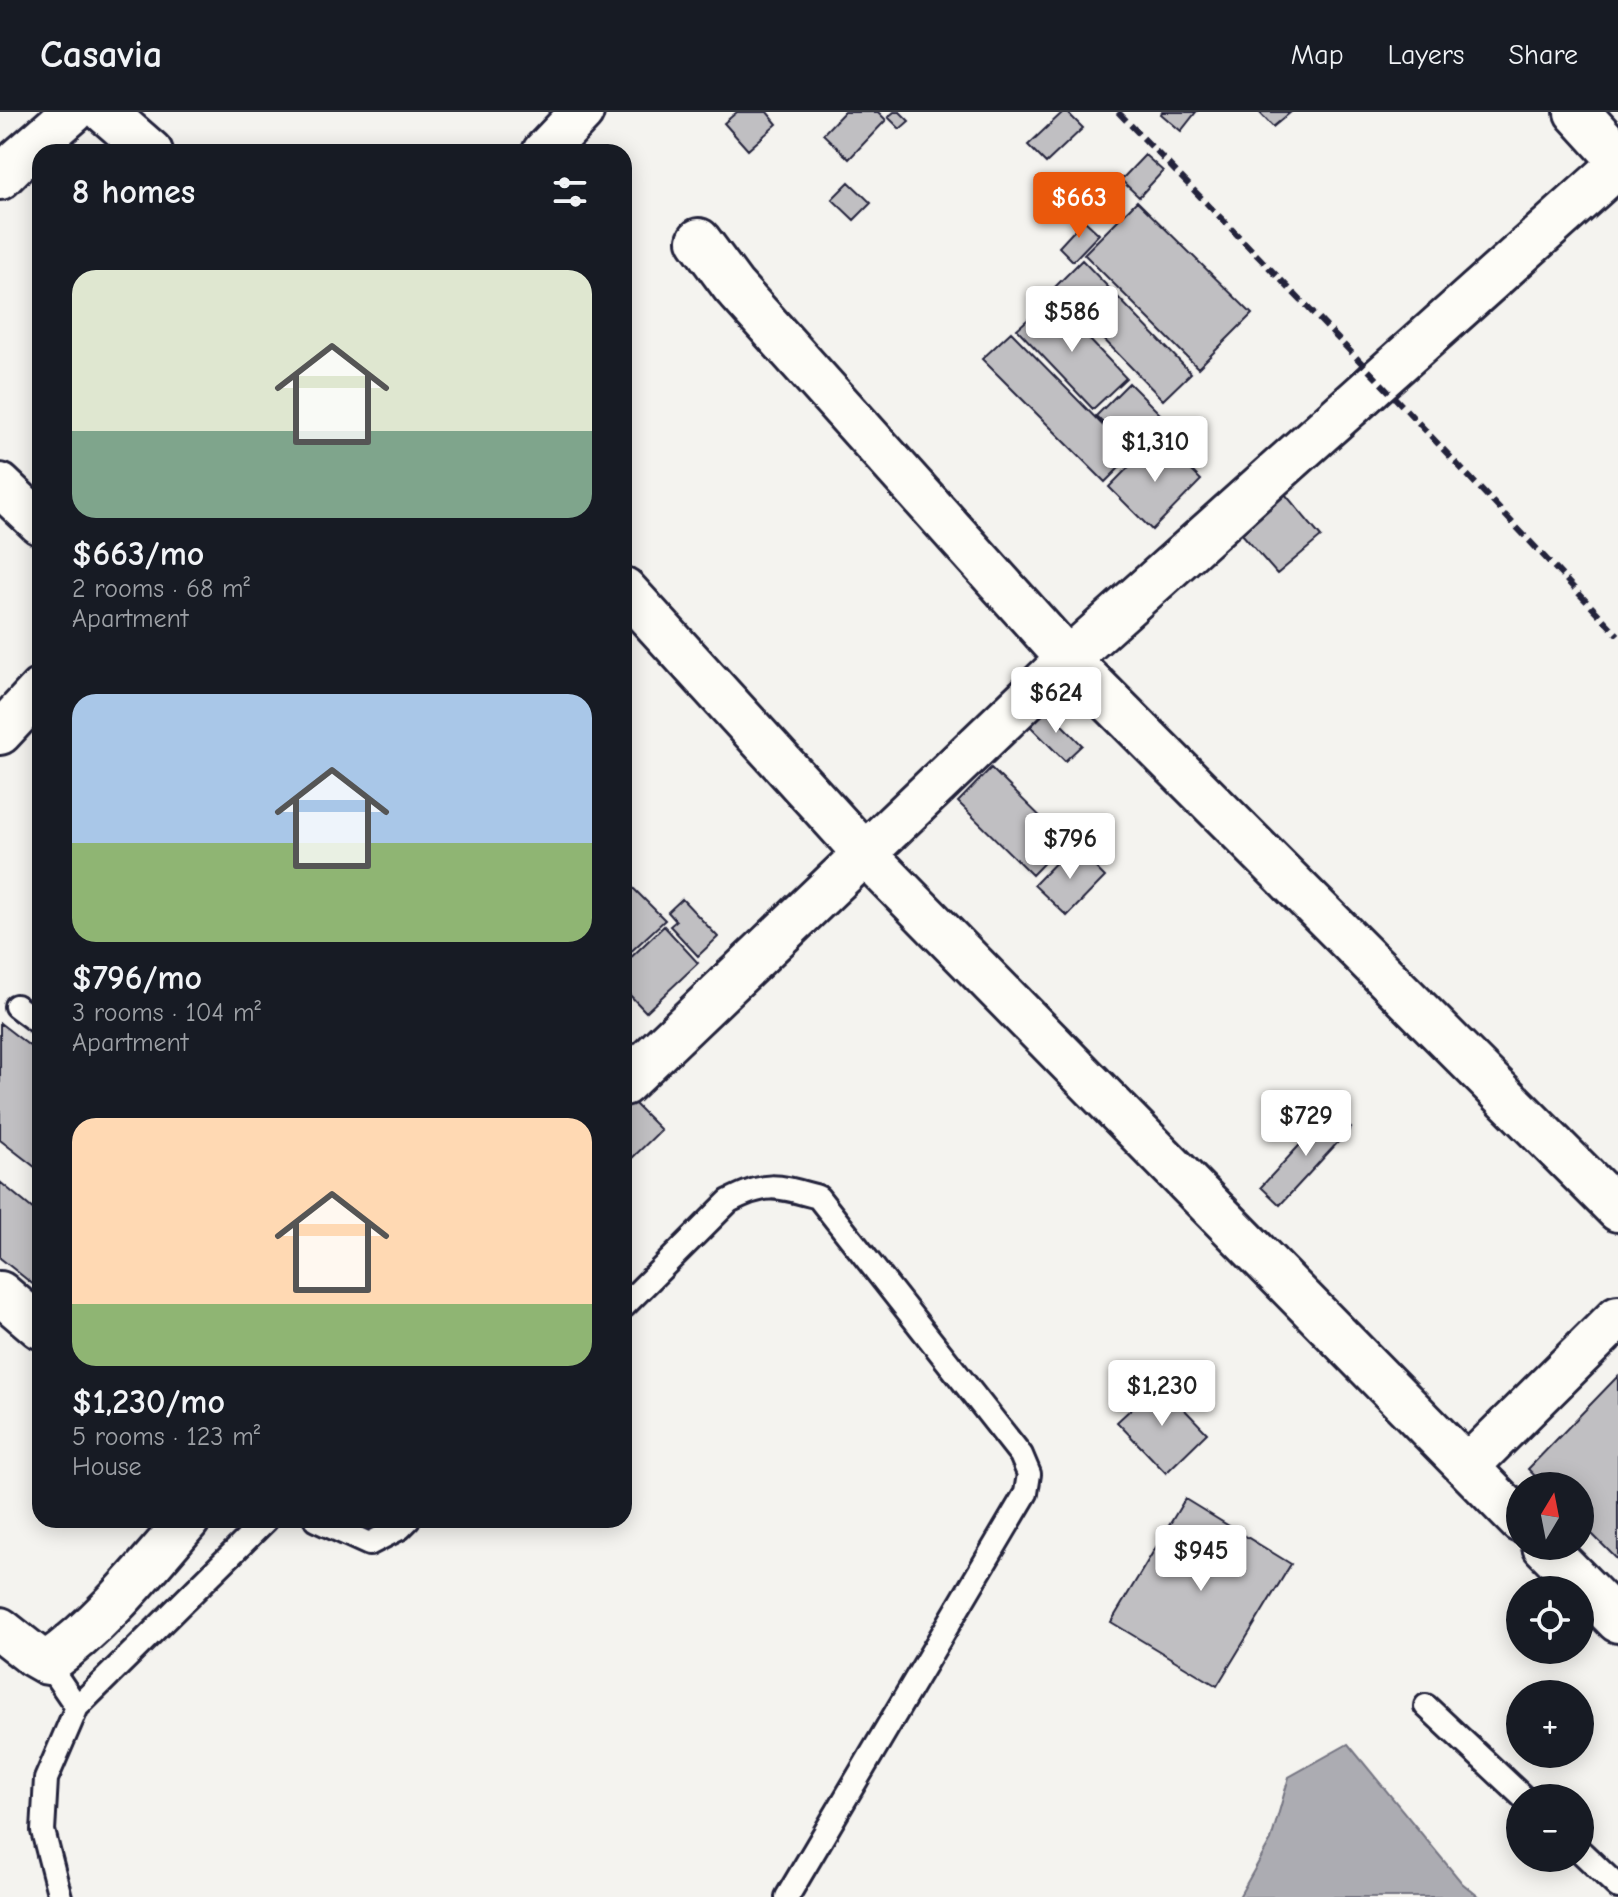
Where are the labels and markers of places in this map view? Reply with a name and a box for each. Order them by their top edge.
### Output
pin: $663 [1032,172,1126,240]
pin: $586 [1025,286,1119,354]
pin: $1,310 [1090,416,1220,484]
pin: $624 [1009,667,1103,735]
pin: $796 [1023,813,1117,881]
pin: $729 [1259,1090,1353,1158]
pin: $1,230 [1097,1360,1227,1428]
pin: $945 [1154,1525,1248,1593]

